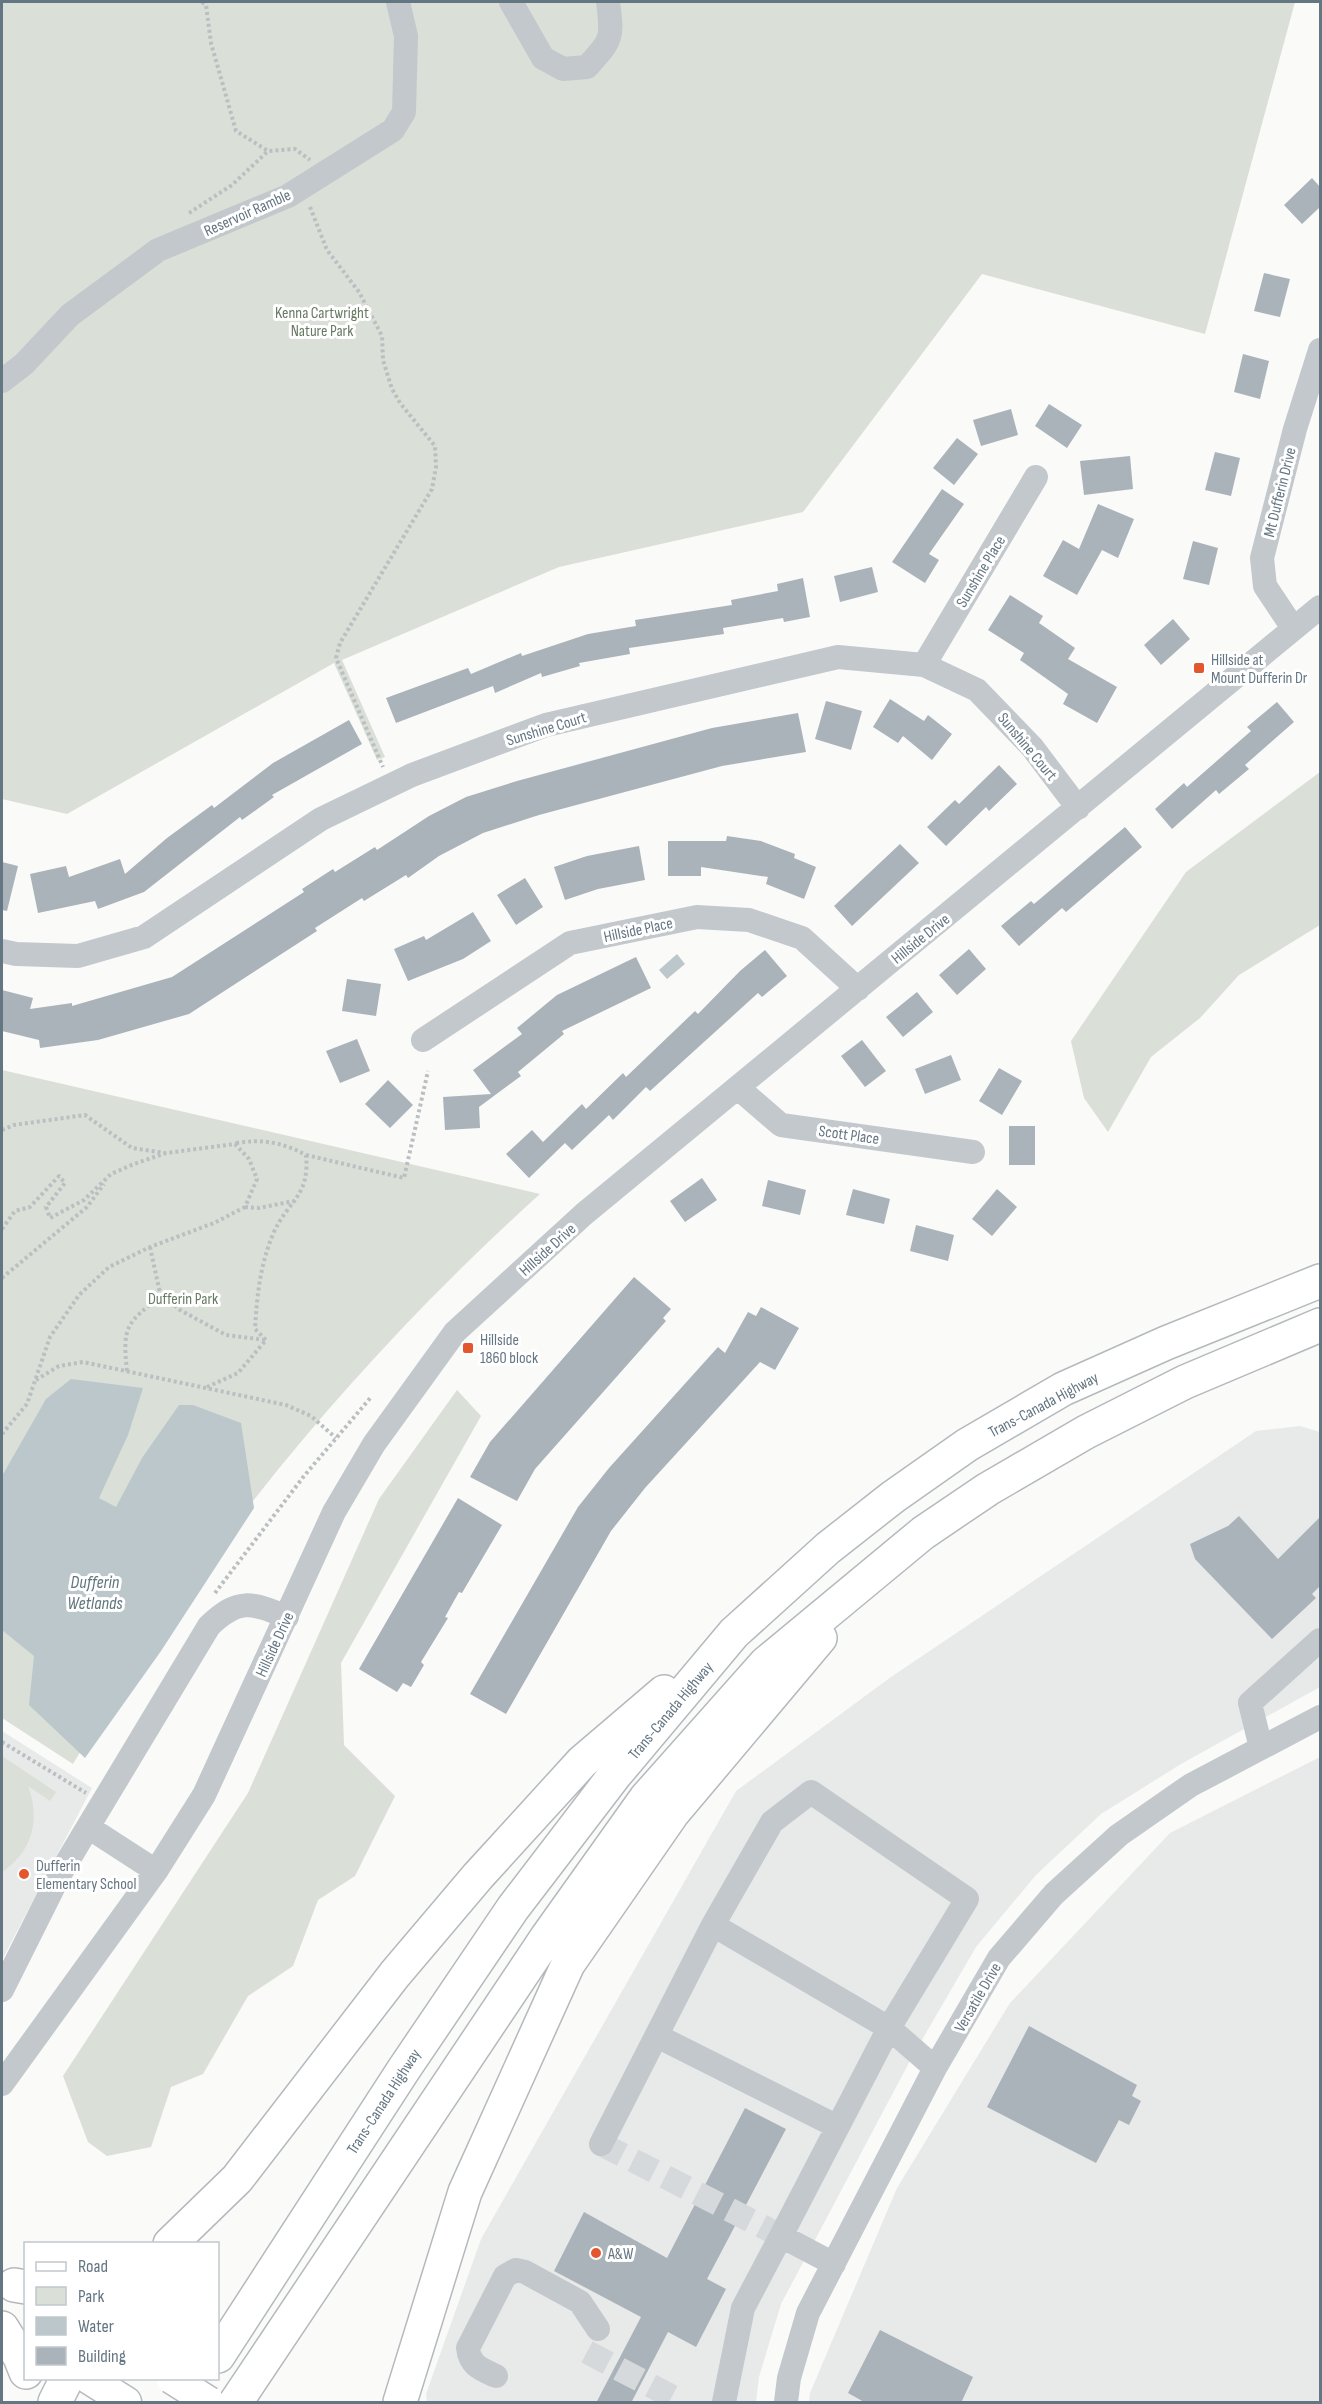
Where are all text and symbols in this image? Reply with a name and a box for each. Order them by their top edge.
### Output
street label: Reservoir Ramble [201,186,294,241]
park label: Kenna Cartwright Nature Park [275,304,369,341]
street label: Mt Dufferin Drive [1260,446,1301,539]
street label: Sunshine Place [952,532,1010,611]
place label: Hillside at Mount Dufferin Dr [1211,651,1308,688]
marker: Hillside at Mount Dufferin Dr [1192,661,1206,675]
street label: Sunshine Court [504,708,589,751]
street label: Sunshine Court [993,709,1061,785]
street label: Hillside Drive [888,910,954,968]
street label: Hillside Place [602,914,675,947]
street label: Scott Place [817,1122,880,1149]
street label: Hillside Drive [516,1220,580,1280]
park label: Dufferin Park [148,1290,218,1309]
place label: Hillside 1860 block [480,1331,538,1368]
marker: Hillside 1860 block [461,1341,475,1355]
street label: Trans-Canada Highway [986,1368,1102,1442]
water label: Dufferin Wetlands [67,1572,123,1614]
street label: Hillside Drive [252,1609,299,1680]
street label: Trans-Canada Highway [625,1658,718,1764]
place label: Dufferin Elementary School [36,1857,136,1894]
marker: Dufferin Elementary School [17,1867,31,1881]
street label: Versatile Drive [951,1960,1006,2036]
street label: Trans-Canada Highway [343,2046,425,2158]
legend [24,2242,219,2380]
place label: A&W [607,2245,634,2264]
marker: A&W [589,2246,603,2260]
text: Road [78,2256,108,2277]
text: Park [78,2286,104,2307]
text: Water [78,2316,114,2337]
text: Building [78,2346,126,2367]

